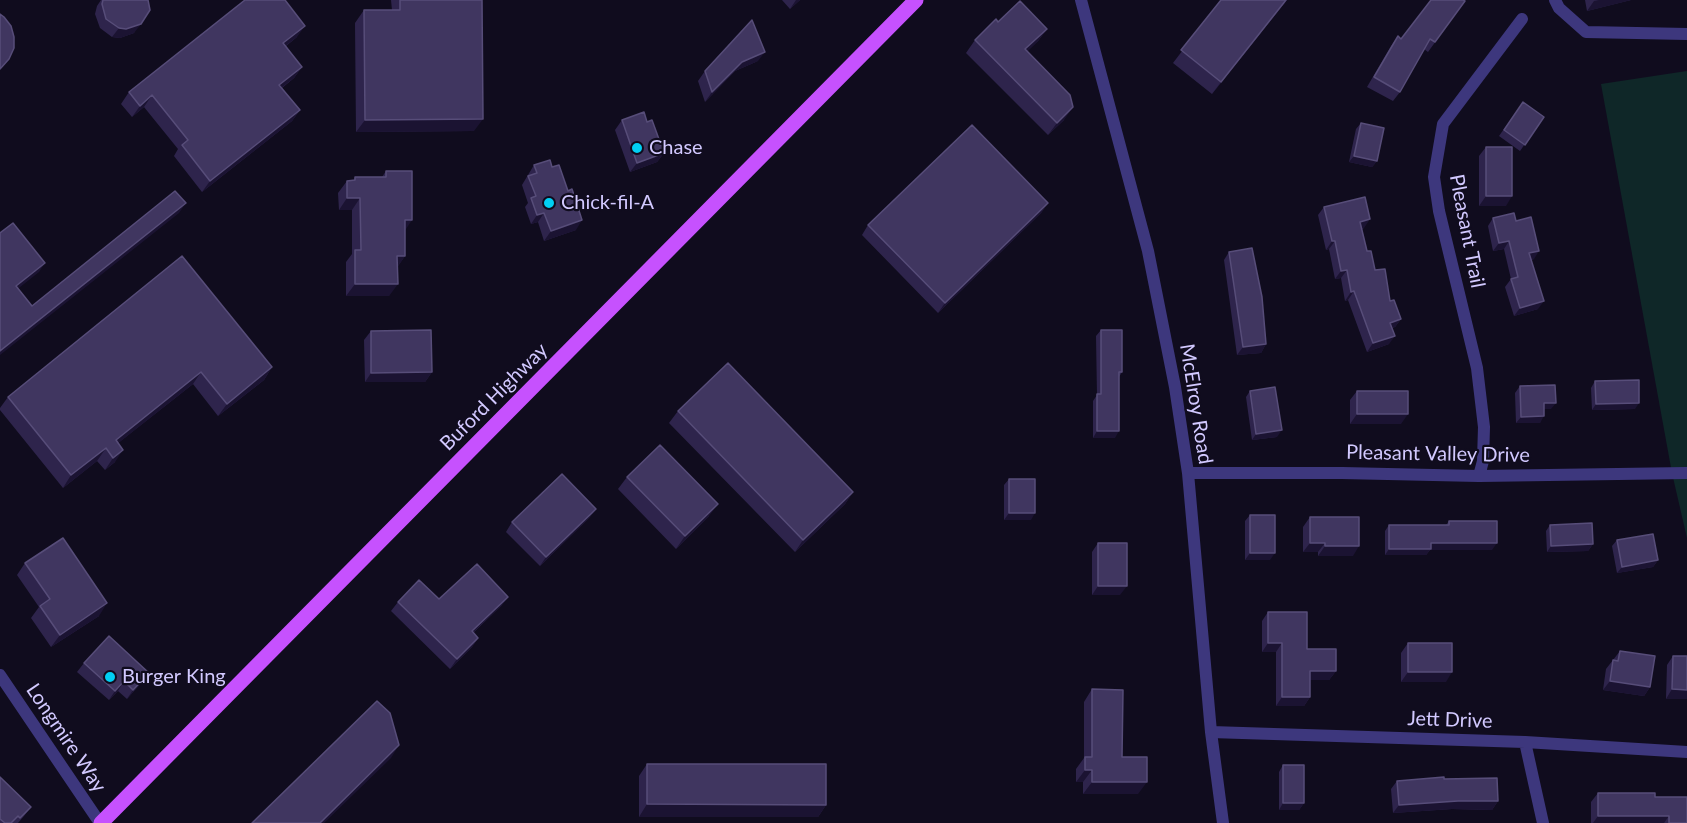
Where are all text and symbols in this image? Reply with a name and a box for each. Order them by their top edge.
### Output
place label: Chase [649,136,703,160]
marker: Chase [630,141,644,155]
street label: Pleasant Trail [1444,172,1490,290]
place label: Chick-fil-A [561,191,654,215]
marker: Chick-fil-A [542,196,556,210]
street label: Buford Highway [435,338,553,456]
street label: McElroy Road [1175,342,1217,466]
street label: Pleasant Valley Drive [1346,440,1530,468]
place label: Burger King [122,665,226,689]
marker: Burger King [103,670,117,684]
street label: Longmire Way [21,679,111,797]
street label: Jett Drive [1407,707,1493,733]

